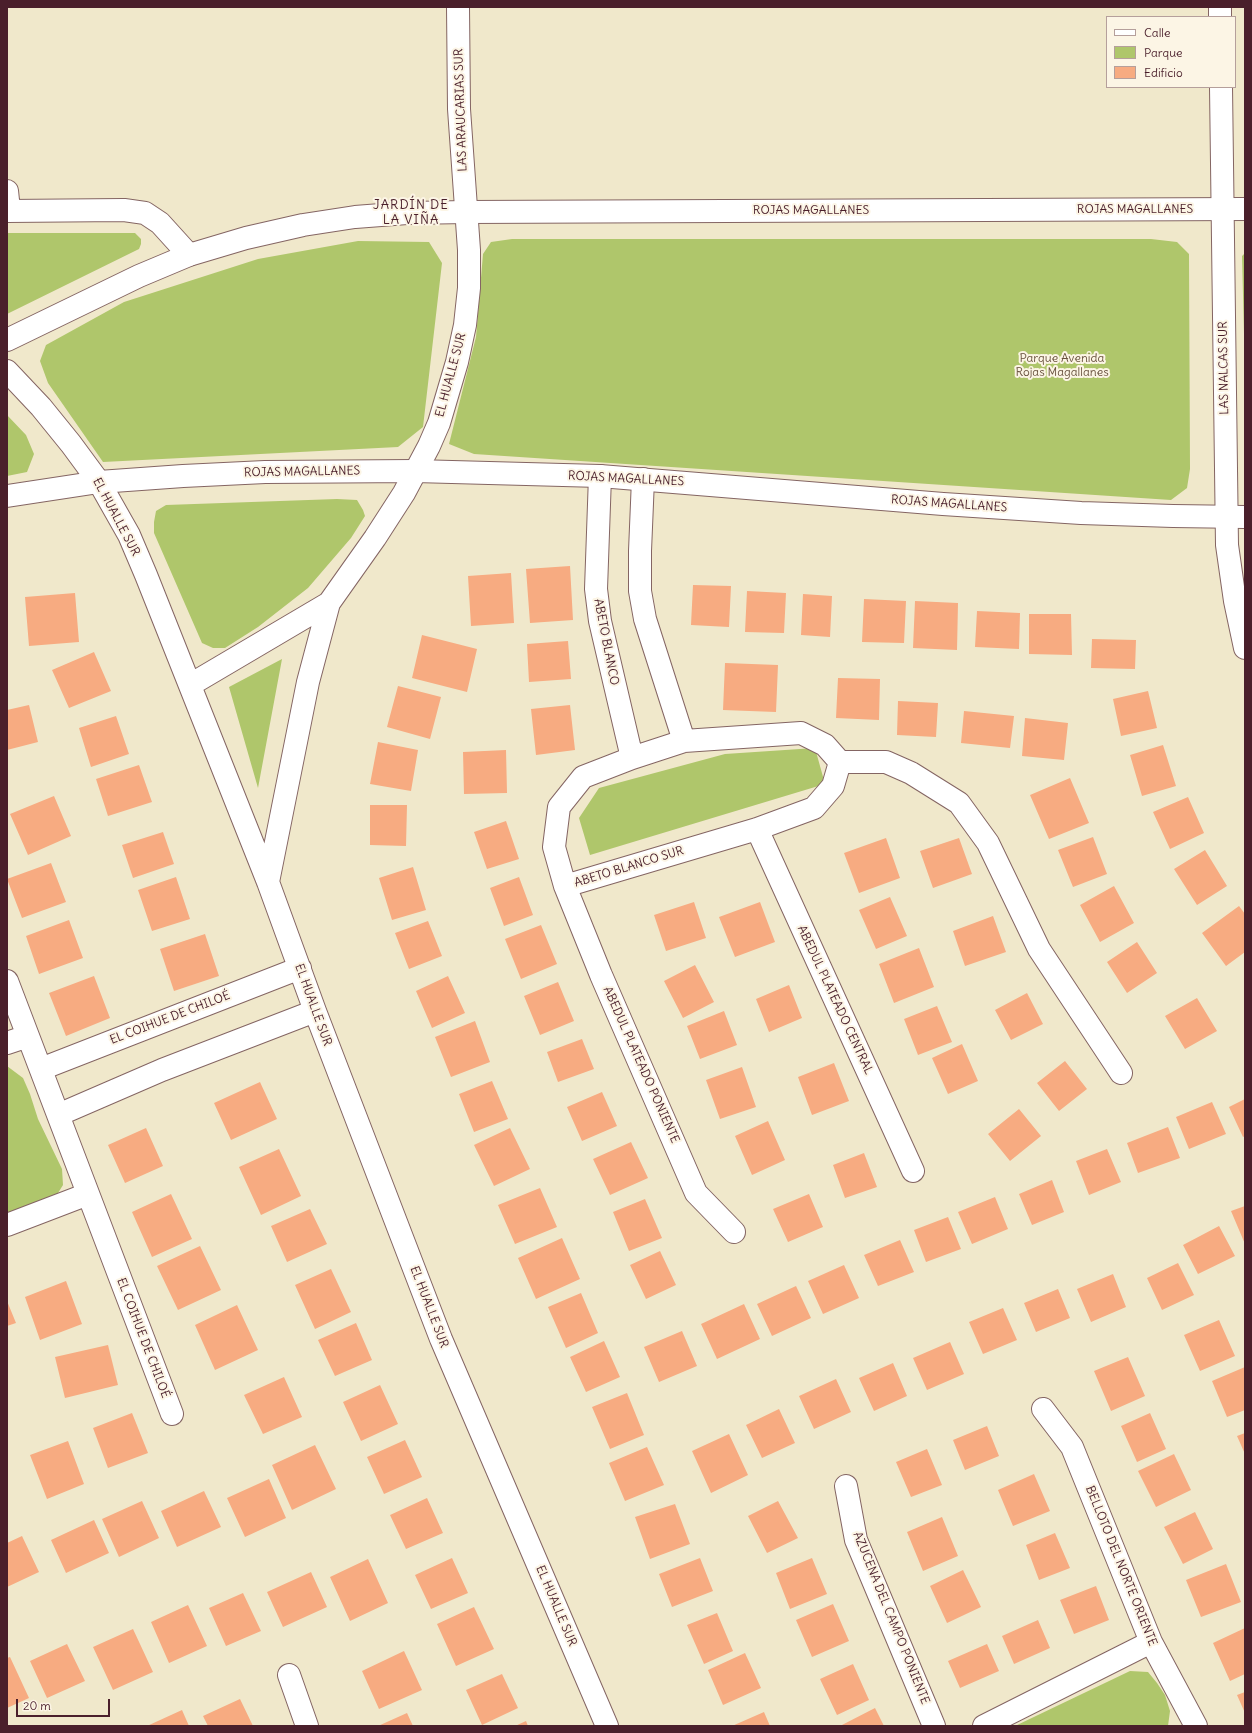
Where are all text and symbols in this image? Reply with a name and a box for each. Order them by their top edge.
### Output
legend [1106,16,1236,88]
text: Calle [1144,25,1171,40]
text: Parque [1144,45,1183,60]
street label: LAS ARAUCARIAS SUR [452,48,470,172]
text: Edificio [1144,65,1183,80]
district label: JARDÍN DE LA VIÑA [373,197,449,228]
street label: ROJAS MAGALLANES [1077,203,1193,217]
street label: ROJAS MAGALLANES [753,204,869,218]
street label: LAS NALCAS SUR [1216,321,1232,415]
street label: EL HUALLE SUR [433,331,469,419]
park label: Parque Avenida Rojas Magallanes [1015,352,1109,380]
street label: ROJAS MAGALLANES [244,464,360,480]
street label: ROJAS MAGALLANES [568,469,684,489]
street label: EL HUALLE SUR [89,475,143,559]
street label: ROJAS MAGALLANES [890,493,1008,515]
street label: ABETO BLANCO [591,597,621,687]
street label: ABETO BLANCO SUR [573,844,685,890]
street label: ABEDUL PLATEADO CENTRAL [794,923,876,1077]
street label: EL HUALLE SUR [291,962,335,1048]
street label: ABEDUL PLATEADO PONIENTE [600,984,682,1146]
street label: EL COIHUE DE CHILOÉ [108,988,232,1048]
street label: EL HUALLE SUR [407,1264,451,1350]
street label: EL COIHUE DE CHILOÉ [113,1276,173,1400]
street label: BELLOTO DEL NORTE ORIENTE [1082,1484,1160,1648]
street label: AZUCENA DEL CAMPO PONIENTE [850,1530,932,1706]
street label: EL HUALLE SUR [532,1563,580,1649]
scale bar [18,1691,112,1717]
text: 20 m [23,1698,51,1713]

